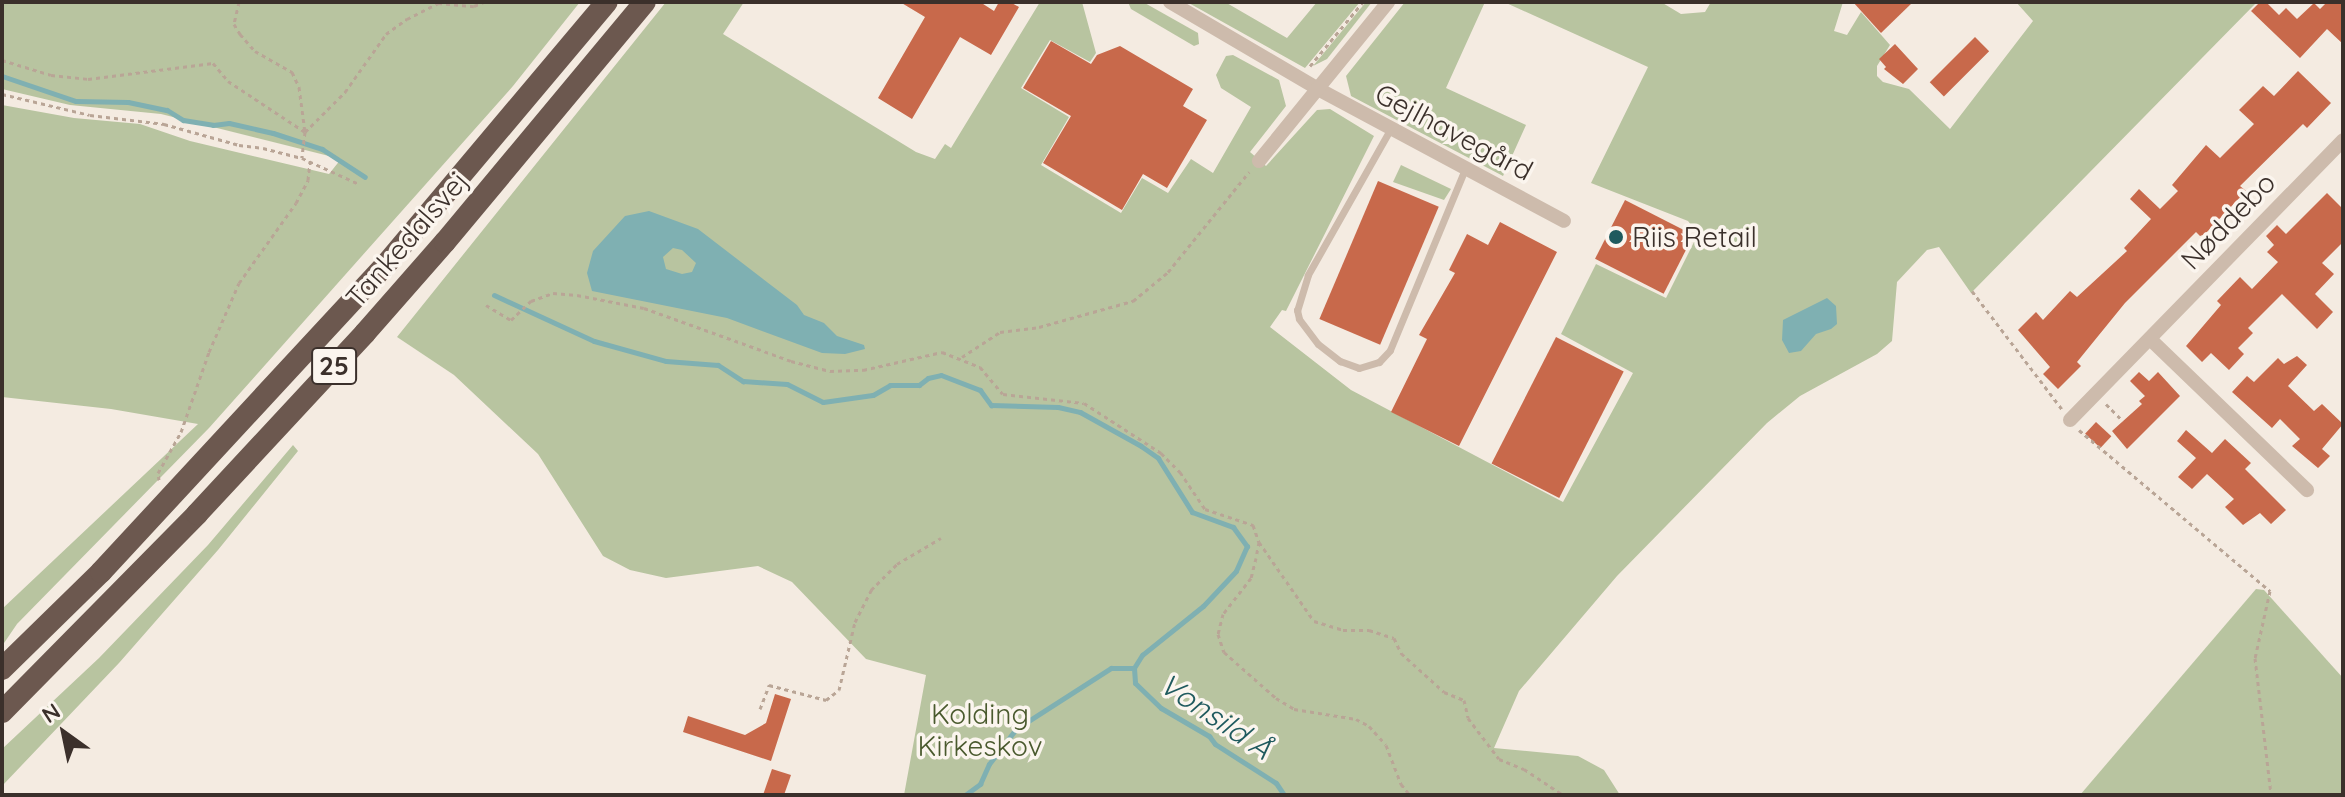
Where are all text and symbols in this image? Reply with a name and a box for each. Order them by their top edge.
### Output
street label: Gejlhavegård [1369,76,1539,188]
street label: Tankedalsvej [339,164,475,314]
street label: Nøddebo [2174,166,2282,276]
place label: Riis Retail [1632,220,1757,254]
marker: Riis Retail [1607,228,1625,246]
road number: 25 [310,344,358,388]
water label: Vonsild Å [1153,665,1279,767]
north arrow [24,693,104,773]
text: N [37,697,65,729]
park label: Kolding Kirkeskov [918,697,1042,763]

